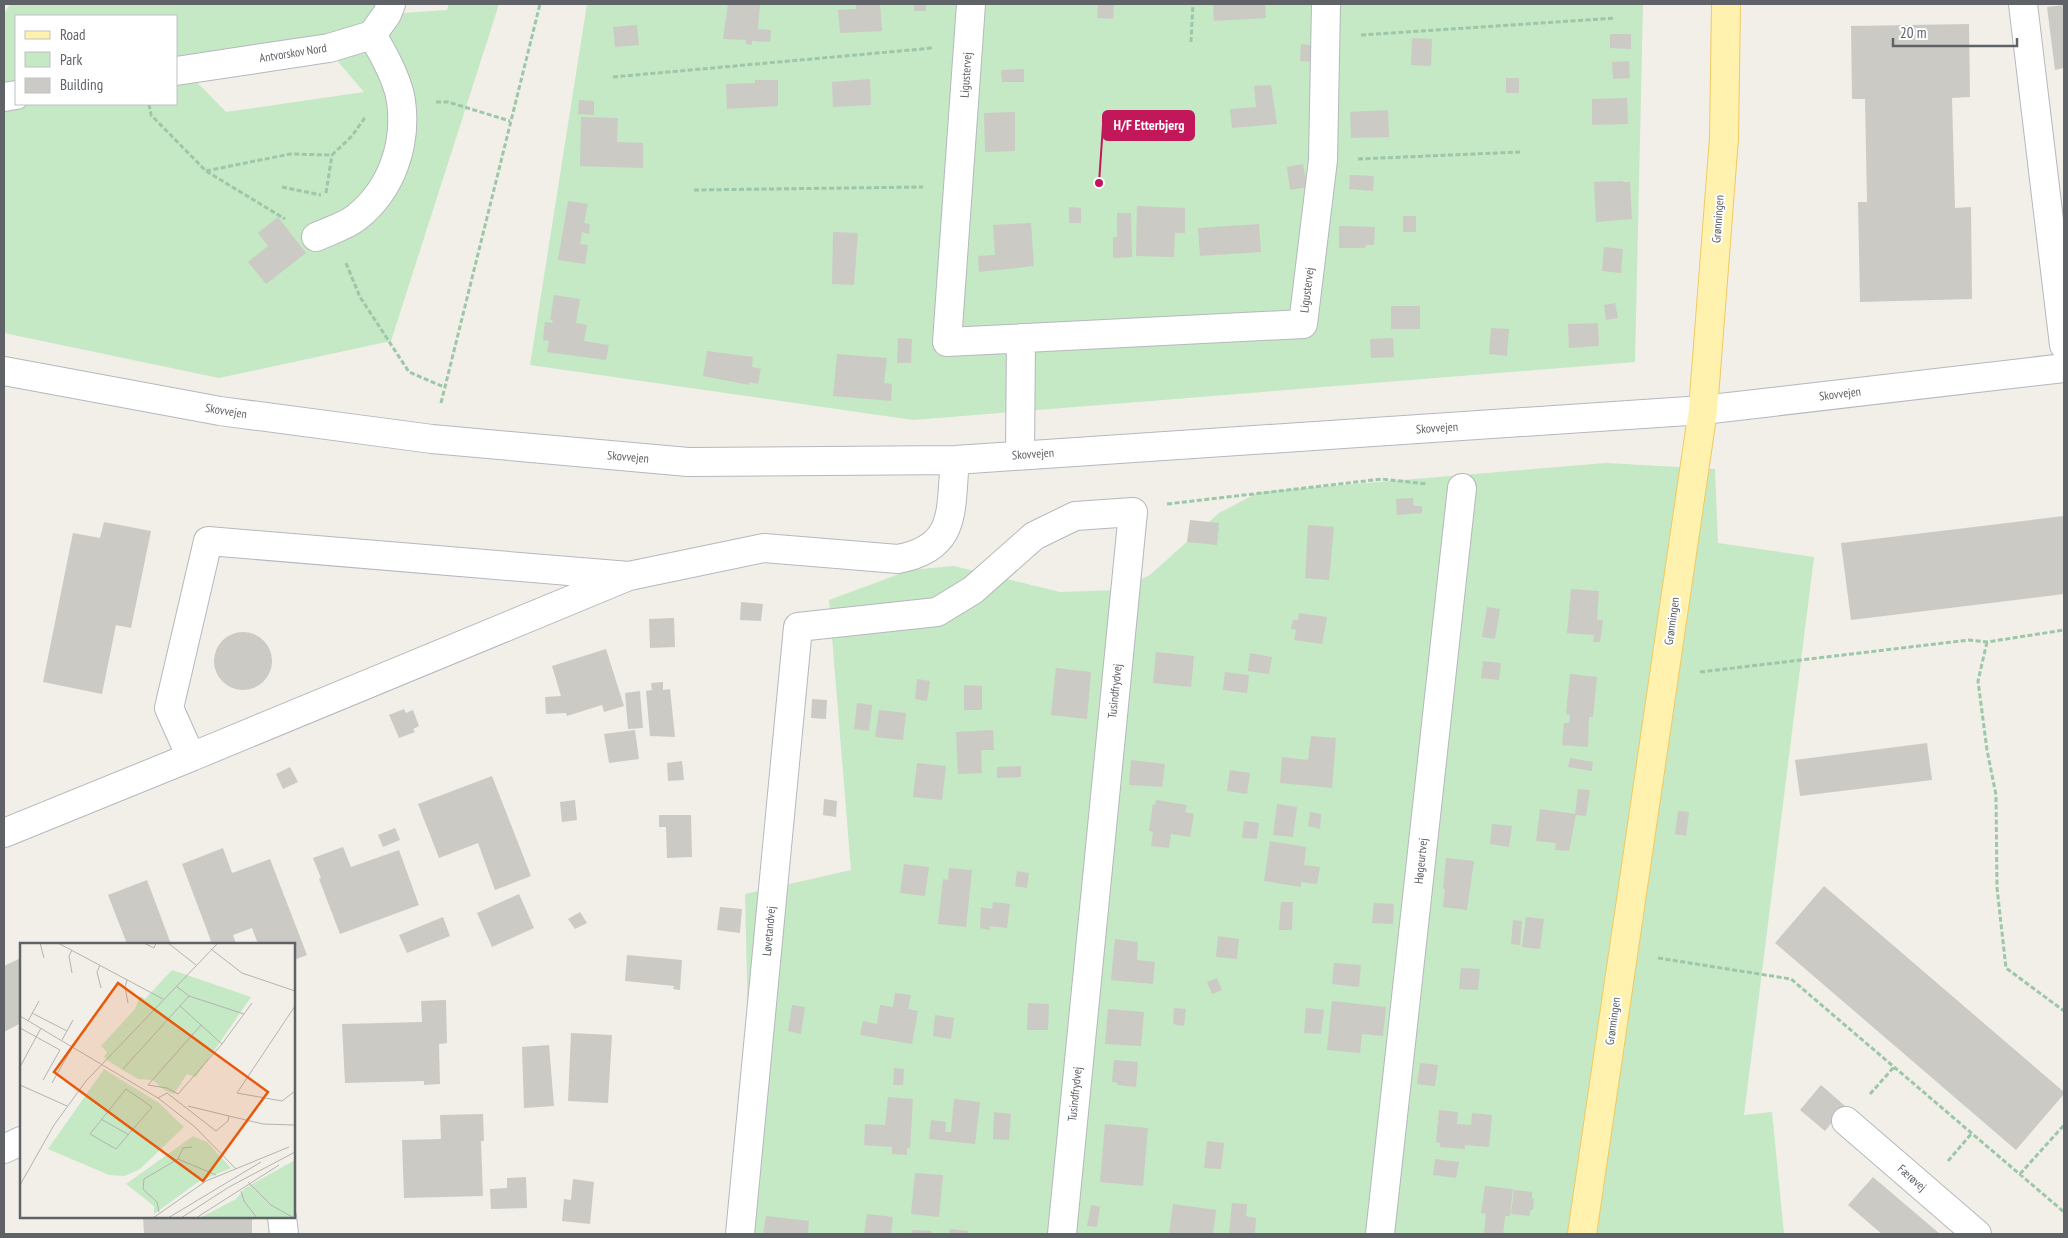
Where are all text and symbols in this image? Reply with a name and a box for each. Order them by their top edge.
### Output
legend [15,15,178,105]
scale bar [1893,15,2017,47]
text: 20 m [1900,23,1926,42]
text: Road [60,25,86,44]
street label: Antvorskov Nord [258,40,328,65]
text: Park [60,50,82,69]
street label: Ligustervej [956,52,975,98]
text: Building [60,75,103,94]
callout: H/F Etterbjerg [1103,111,1194,140]
text: H/F Etterbjerg [1114,116,1184,134]
street label: Grønningen [1708,194,1727,244]
street label: Ligustervej [1296,266,1317,314]
street label: Skovvejen [1818,384,1862,404]
street label: Skovvejen [204,400,248,421]
street label: Skovvejen [1416,419,1458,436]
street label: Skovvejen [1012,445,1054,462]
street label: Skovvejen [606,447,650,466]
street label: Grønningen [1661,596,1682,646]
street label: Tusindfrydvej [1104,663,1125,719]
street label: Høgeurtvej [1411,837,1430,885]
street label: Løvetandvej [759,905,778,956]
inset map [20,943,295,1218]
street label: Grønningen [1602,996,1623,1046]
street label: Tusindfrydvej [1064,1066,1085,1122]
street label: Færøvej [1895,1161,1930,1194]

